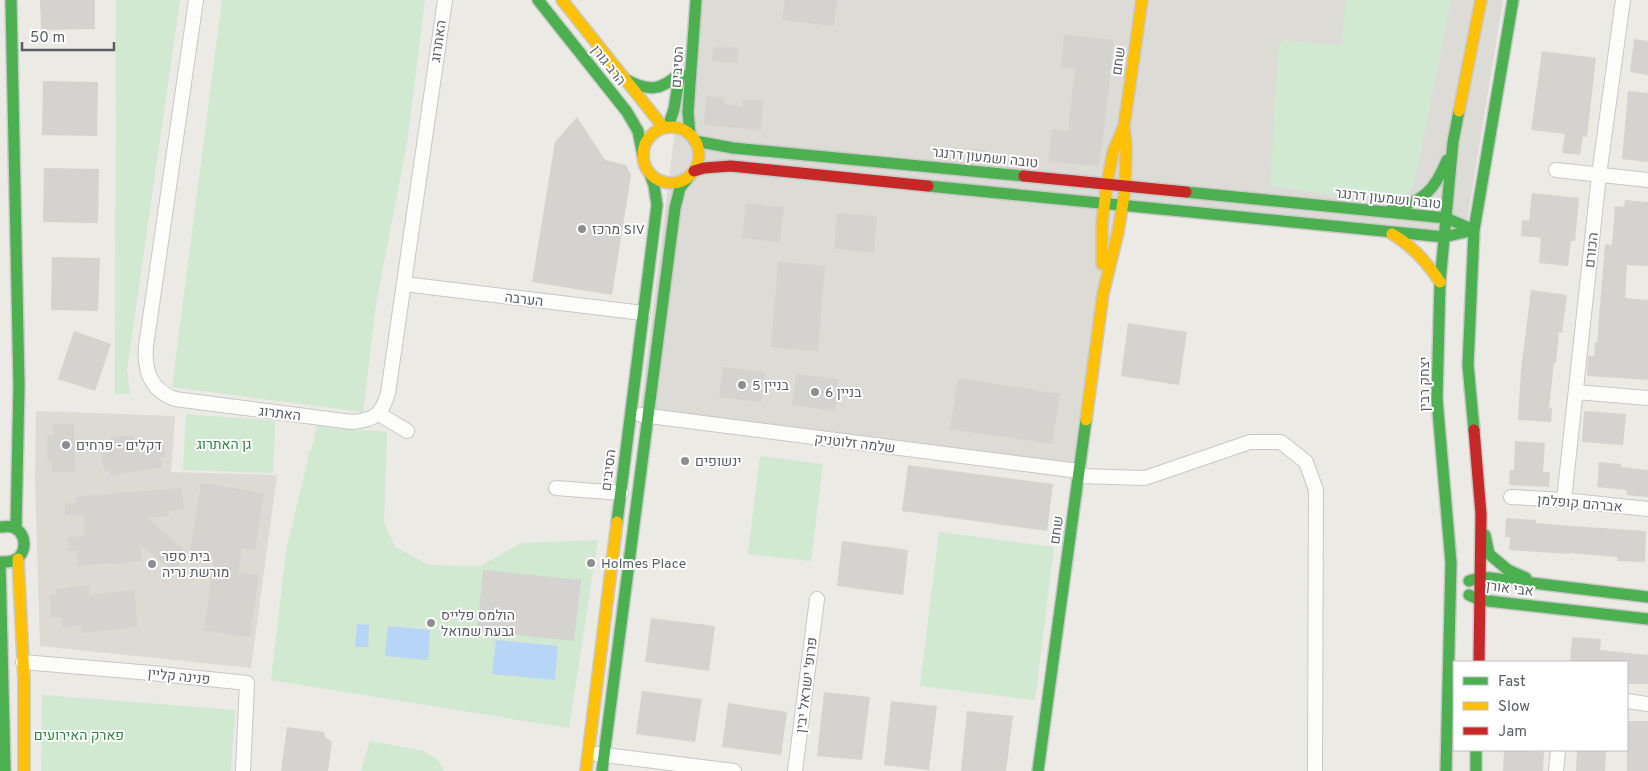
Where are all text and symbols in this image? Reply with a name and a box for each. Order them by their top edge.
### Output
street label: האתרוג [428,19,451,63]
scale bar [22,20,115,52]
text: 50 m [30,29,65,48]
street label: הרב גורן [587,42,629,89]
street label: הסיבים [669,46,688,89]
street label: שחם [1109,46,1130,77]
street label: טובה ושמעון דרנגר [931,144,1039,173]
street label: טובה ושמעון דרנגר [1334,185,1442,214]
place label: מרכז SIV [592,222,645,239]
marker: מרכז SIV [576,223,588,235]
street label: הכורם [1582,232,1603,269]
street label: הערבה [504,290,544,311]
street label: יצחק רבין [1417,357,1434,411]
place label: בניין 5 [752,378,790,395]
marker: בניין 5 [736,379,748,391]
place label: בניין 6 [825,385,862,402]
marker: בניין 6 [809,386,821,398]
street label: האתרוג [258,403,302,426]
street label: שלמה זלוטניק [813,431,896,458]
park label: גן האתרוג [196,437,252,454]
place label: דקלים - פרחים [76,438,162,455]
marker: דקלים - פרחים [60,439,72,451]
street label: הסיבים [599,448,620,492]
place label: ינשופים [695,454,741,471]
marker: ינשופים [679,455,691,467]
street label: אברהם קופלמן [1537,492,1623,517]
street label: שחם [1047,515,1068,546]
place label: בית ספר מורשת נריה [162,549,229,582]
place label: Holmes Place [601,556,686,573]
marker: Holmes Place [585,557,597,569]
marker: בית ספר מורשת נריה [146,558,158,570]
street label: אבי אורן [1485,578,1535,601]
place label: הולמס פלייס גבעת שמואל [441,608,515,641]
marker: הולמס פלייס גבעת שמואל [425,617,437,629]
street label: פרופ' ישראל יבין [793,636,822,734]
legend [1453,661,1628,751]
street label: פנינה קליין [147,666,211,689]
text: Fast [1498,673,1526,692]
text: Slow [1498,698,1530,717]
text: Jam [1498,723,1527,742]
park label: פארק האירועים [34,728,124,745]

